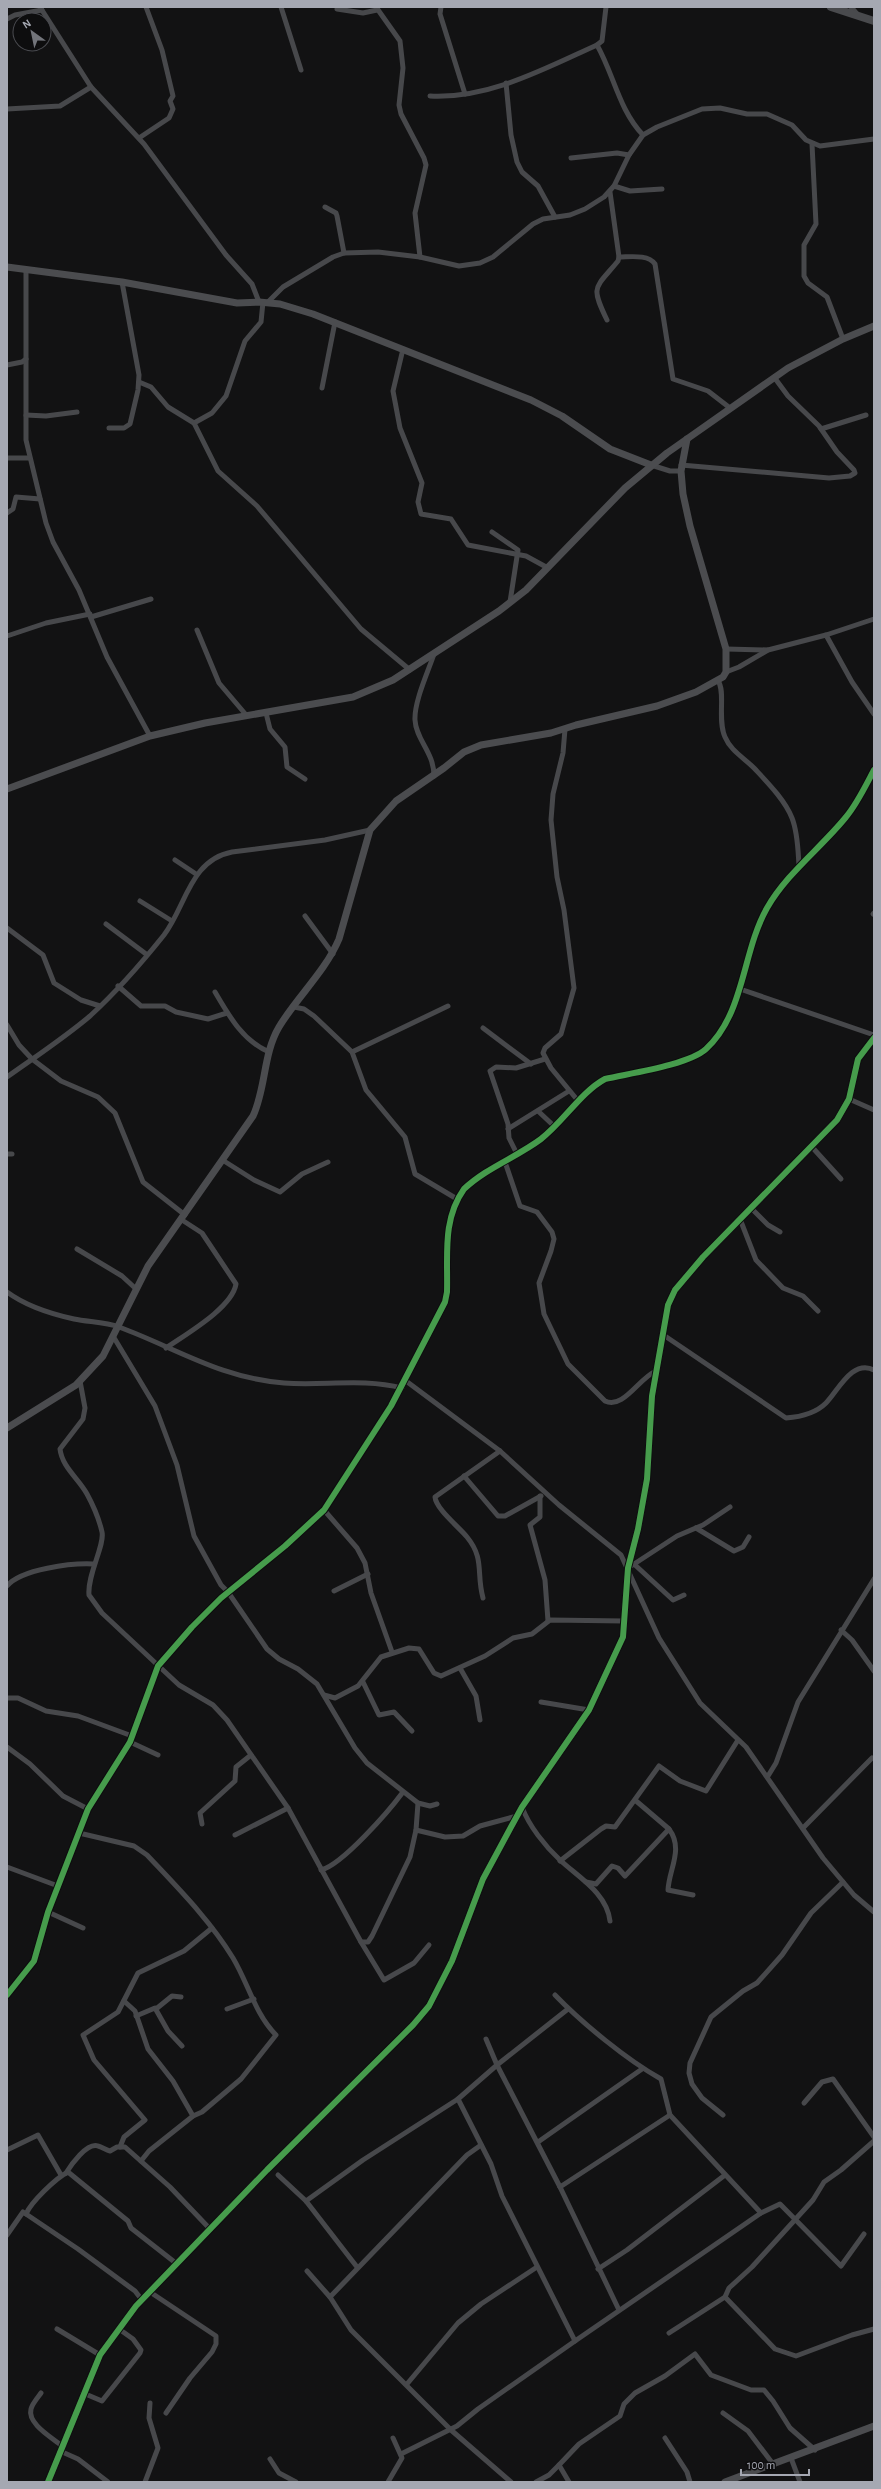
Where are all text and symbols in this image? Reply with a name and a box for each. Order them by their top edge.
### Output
north arrow [12,12,52,52]
text: N [21,17,33,31]
scale bar [741,2451,809,2477]
text: 100 m [747,2459,775,2471]

